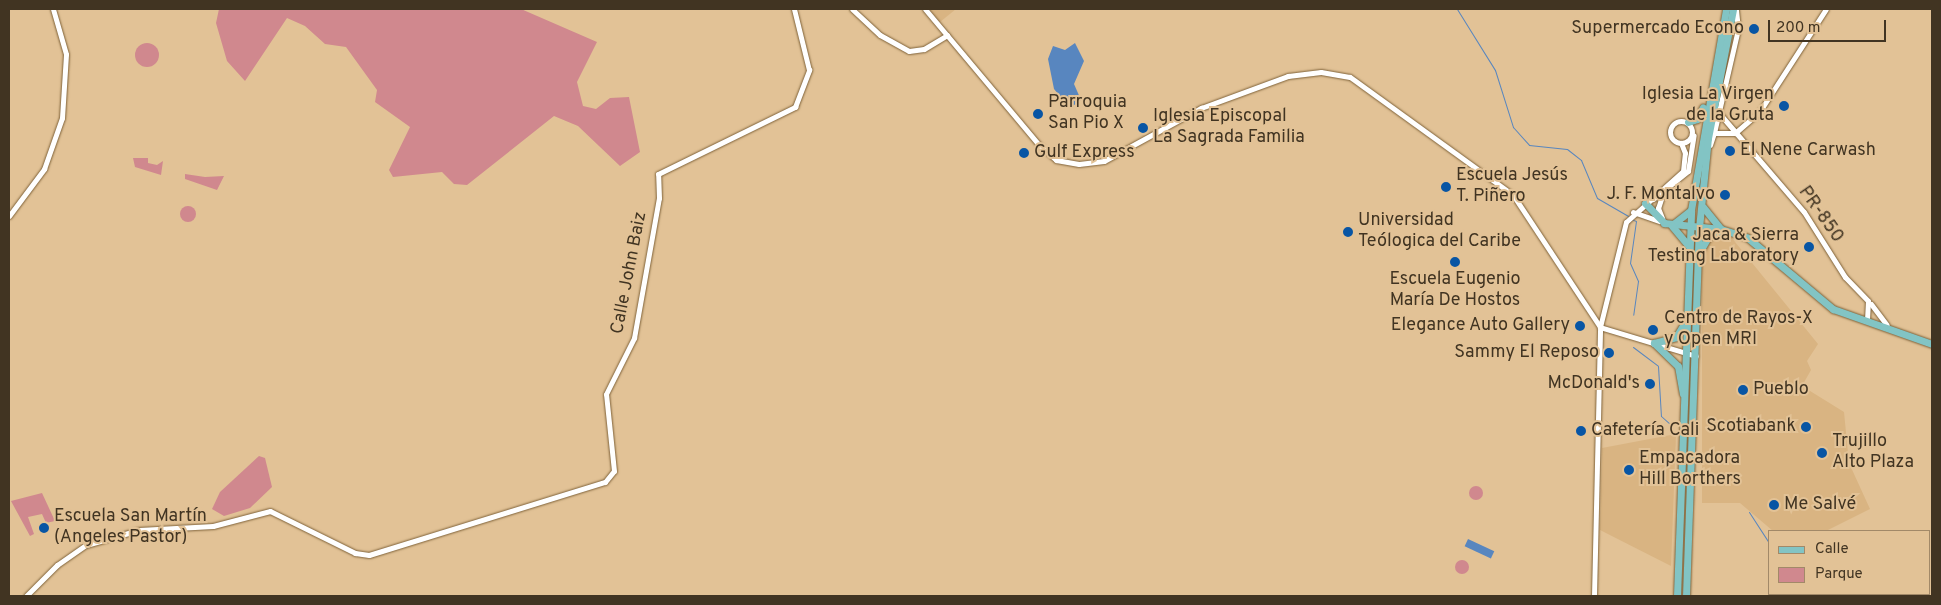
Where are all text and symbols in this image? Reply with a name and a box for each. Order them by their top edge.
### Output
scale bar [1771,10,1888,42]
place label: Supermercado Econo [1571,18,1744,40]
text: 200 m [1776,19,1821,38]
marker: Supermercado Econo [1748,23,1760,35]
place label: Iglesia La Virgen de la Gruta [1641,85,1774,128]
place label: Parroquia San Pio X [1048,93,1127,136]
marker: Iglesia La Virgen de la Gruta [1778,100,1790,112]
place label: Iglesia Episcopal La Sagrada Familia [1153,107,1305,150]
marker: Parroquia San Pio X [1032,108,1044,120]
marker: Iglesia Episcopal La Sagrada Familia [1137,122,1149,134]
place label: El Nene Carwash [1740,140,1876,162]
place label: Gulf Express [1034,142,1135,164]
marker: El Nene Carwash [1724,145,1736,157]
marker: Gulf Express [1018,147,1030,159]
place label: Escuela Jesús T. Piñero [1456,166,1568,208]
marker: Escuela Jesús T. Piñero [1440,181,1452,193]
street label: PR-850 [1793,183,1847,247]
place label: J. F. Montalvo [1606,184,1715,206]
marker: J. F. Montalvo [1719,189,1731,201]
street label: Calle John Baiz [608,210,652,336]
place label: Universidad Teólogica del Caribe [1358,211,1521,253]
marker: Universidad Teólogica del Caribe [1342,226,1354,238]
place label: Jaca & Sierra Testing Laboratory [1648,226,1799,268]
marker: Jaca & Sierra Testing Laboratory [1803,241,1815,253]
marker: Escuela Eugenio María De Hostos [1449,256,1461,268]
place label: Escuela Eugenio María De Hostos [1389,270,1521,312]
place label: Centro de Rayos-X y Open MRI [1664,309,1813,352]
place label: Elegance Auto Gallery [1390,315,1570,337]
marker: Elegance Auto Gallery [1574,320,1586,332]
marker: Centro de Rayos-X y Open MRI [1646,323,1660,337]
place label: Sammy El Reposo [1454,342,1599,364]
marker: Sammy El Reposo [1603,347,1615,359]
place label: McDonald's [1548,373,1640,395]
marker: McDonald's [1644,378,1656,390]
place label: Pueblo [1753,379,1809,401]
marker: Pueblo [1737,384,1749,396]
place label: Scotiabank [1706,416,1796,438]
place label: Cafetería Cali [1591,420,1699,442]
marker: Scotiabank [1800,421,1812,433]
marker: Cafetería Cali [1575,425,1587,437]
place label: Trujillo Alto Plaza [1832,432,1914,474]
marker: Trujillo Alto Plaza [1816,447,1828,459]
place label: Empacadora Hill Borthers [1639,449,1741,492]
marker: Empacadora Hill Borthers [1623,464,1635,476]
place label: Me Salvé [1784,494,1856,516]
marker: Me Salvé [1768,499,1780,511]
place label: Escuela San Martín (Angeles Pastor) [54,507,207,550]
marker: Escuela San Martín (Angeles Pastor) [38,522,50,534]
legend [1768,530,1931,595]
text: Calle [1815,540,1849,559]
text: Parque [1815,565,1863,584]

